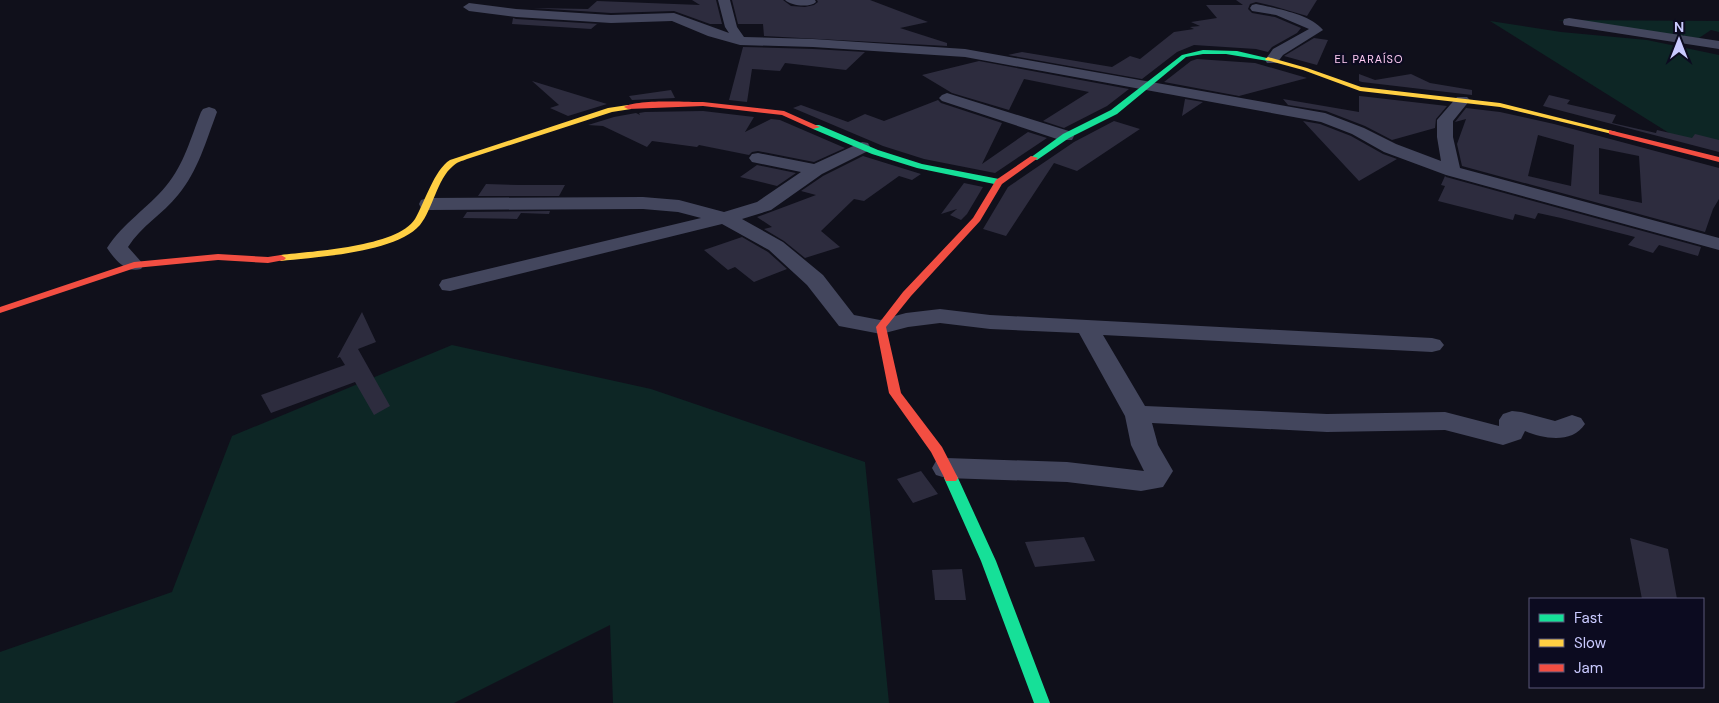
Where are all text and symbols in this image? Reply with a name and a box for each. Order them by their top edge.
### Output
north arrow [1654,15,1704,65]
text: N [1674,18,1684,36]
district label: EL PARAÍSO [1335,52,1403,66]
legend [1529,598,1704,688]
text: Fast [1574,608,1603,628]
text: Slow [1574,633,1607,653]
text: Jam [1574,658,1603,678]

